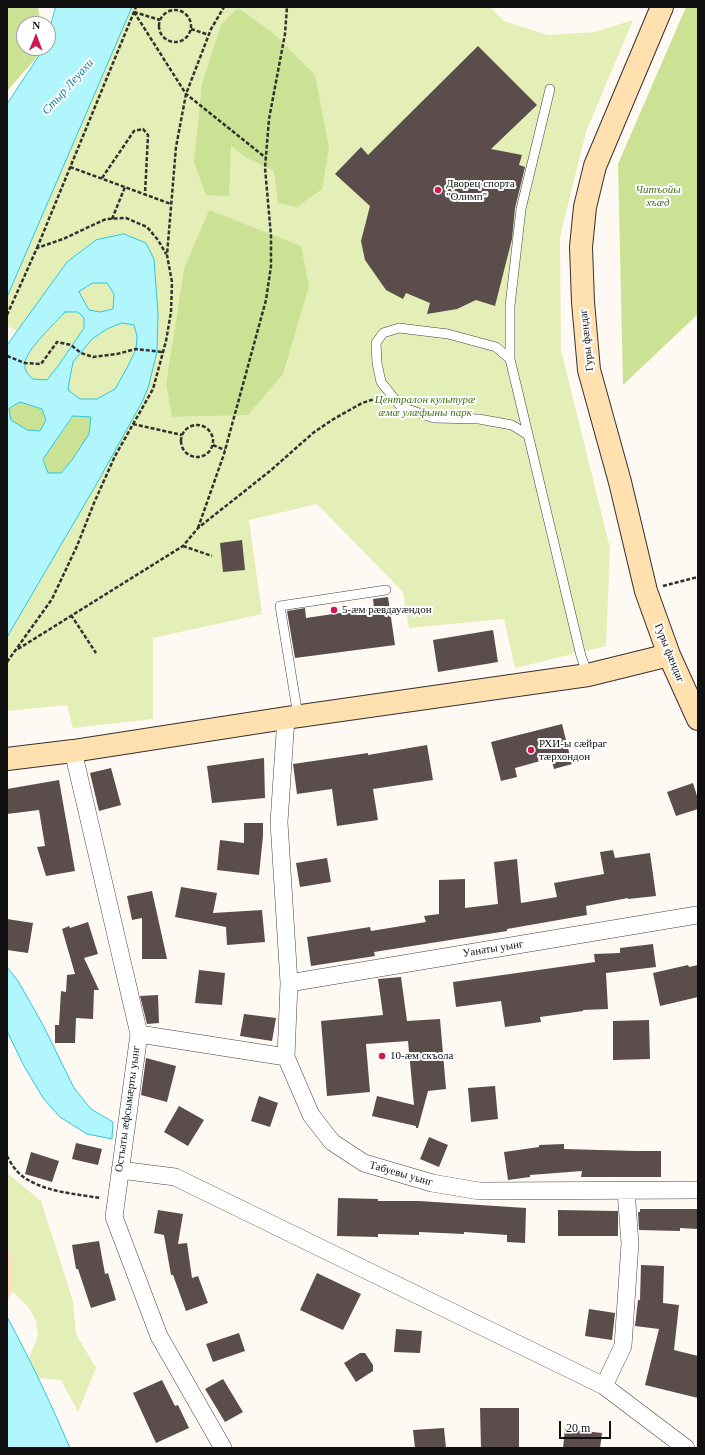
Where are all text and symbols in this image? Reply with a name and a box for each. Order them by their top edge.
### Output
north arrow [16,16,56,56]
text: N [32,19,40,31]
water label: Стыр Леуахи [39,56,97,118]
place label: Дворец спорта "Олимп" [446,177,515,203]
park label: Читъойы хъæд [635,183,681,209]
marker: Дворец спорта "Олимп" [433,185,443,195]
street label: Гуры фӕндаг [577,308,597,372]
park label: Централон культурæ æмæ улæфыны парк [375,393,475,419]
place label: 5-æм рӕвдауӕндон [342,603,432,617]
marker: 5-æм рӕвдауӕндон [329,605,339,615]
street label: Гуры фӕндаг [651,622,687,684]
place label: РХИ-ы сæйраг тæрхондон [539,737,607,763]
marker: РХИ-ы сæйраг тæрхондон [526,745,536,755]
street label: Уанаты уынг [462,938,524,960]
street label: Остъаты æфсымæрты уынг [113,1045,143,1173]
place label: 10-æм скъола [390,1049,453,1063]
marker: 10-æм скъола [377,1051,387,1061]
street label: Табуевы уынг [368,1159,434,1189]
scale bar [561,1413,613,1439]
text: 20 m [566,1421,590,1435]

